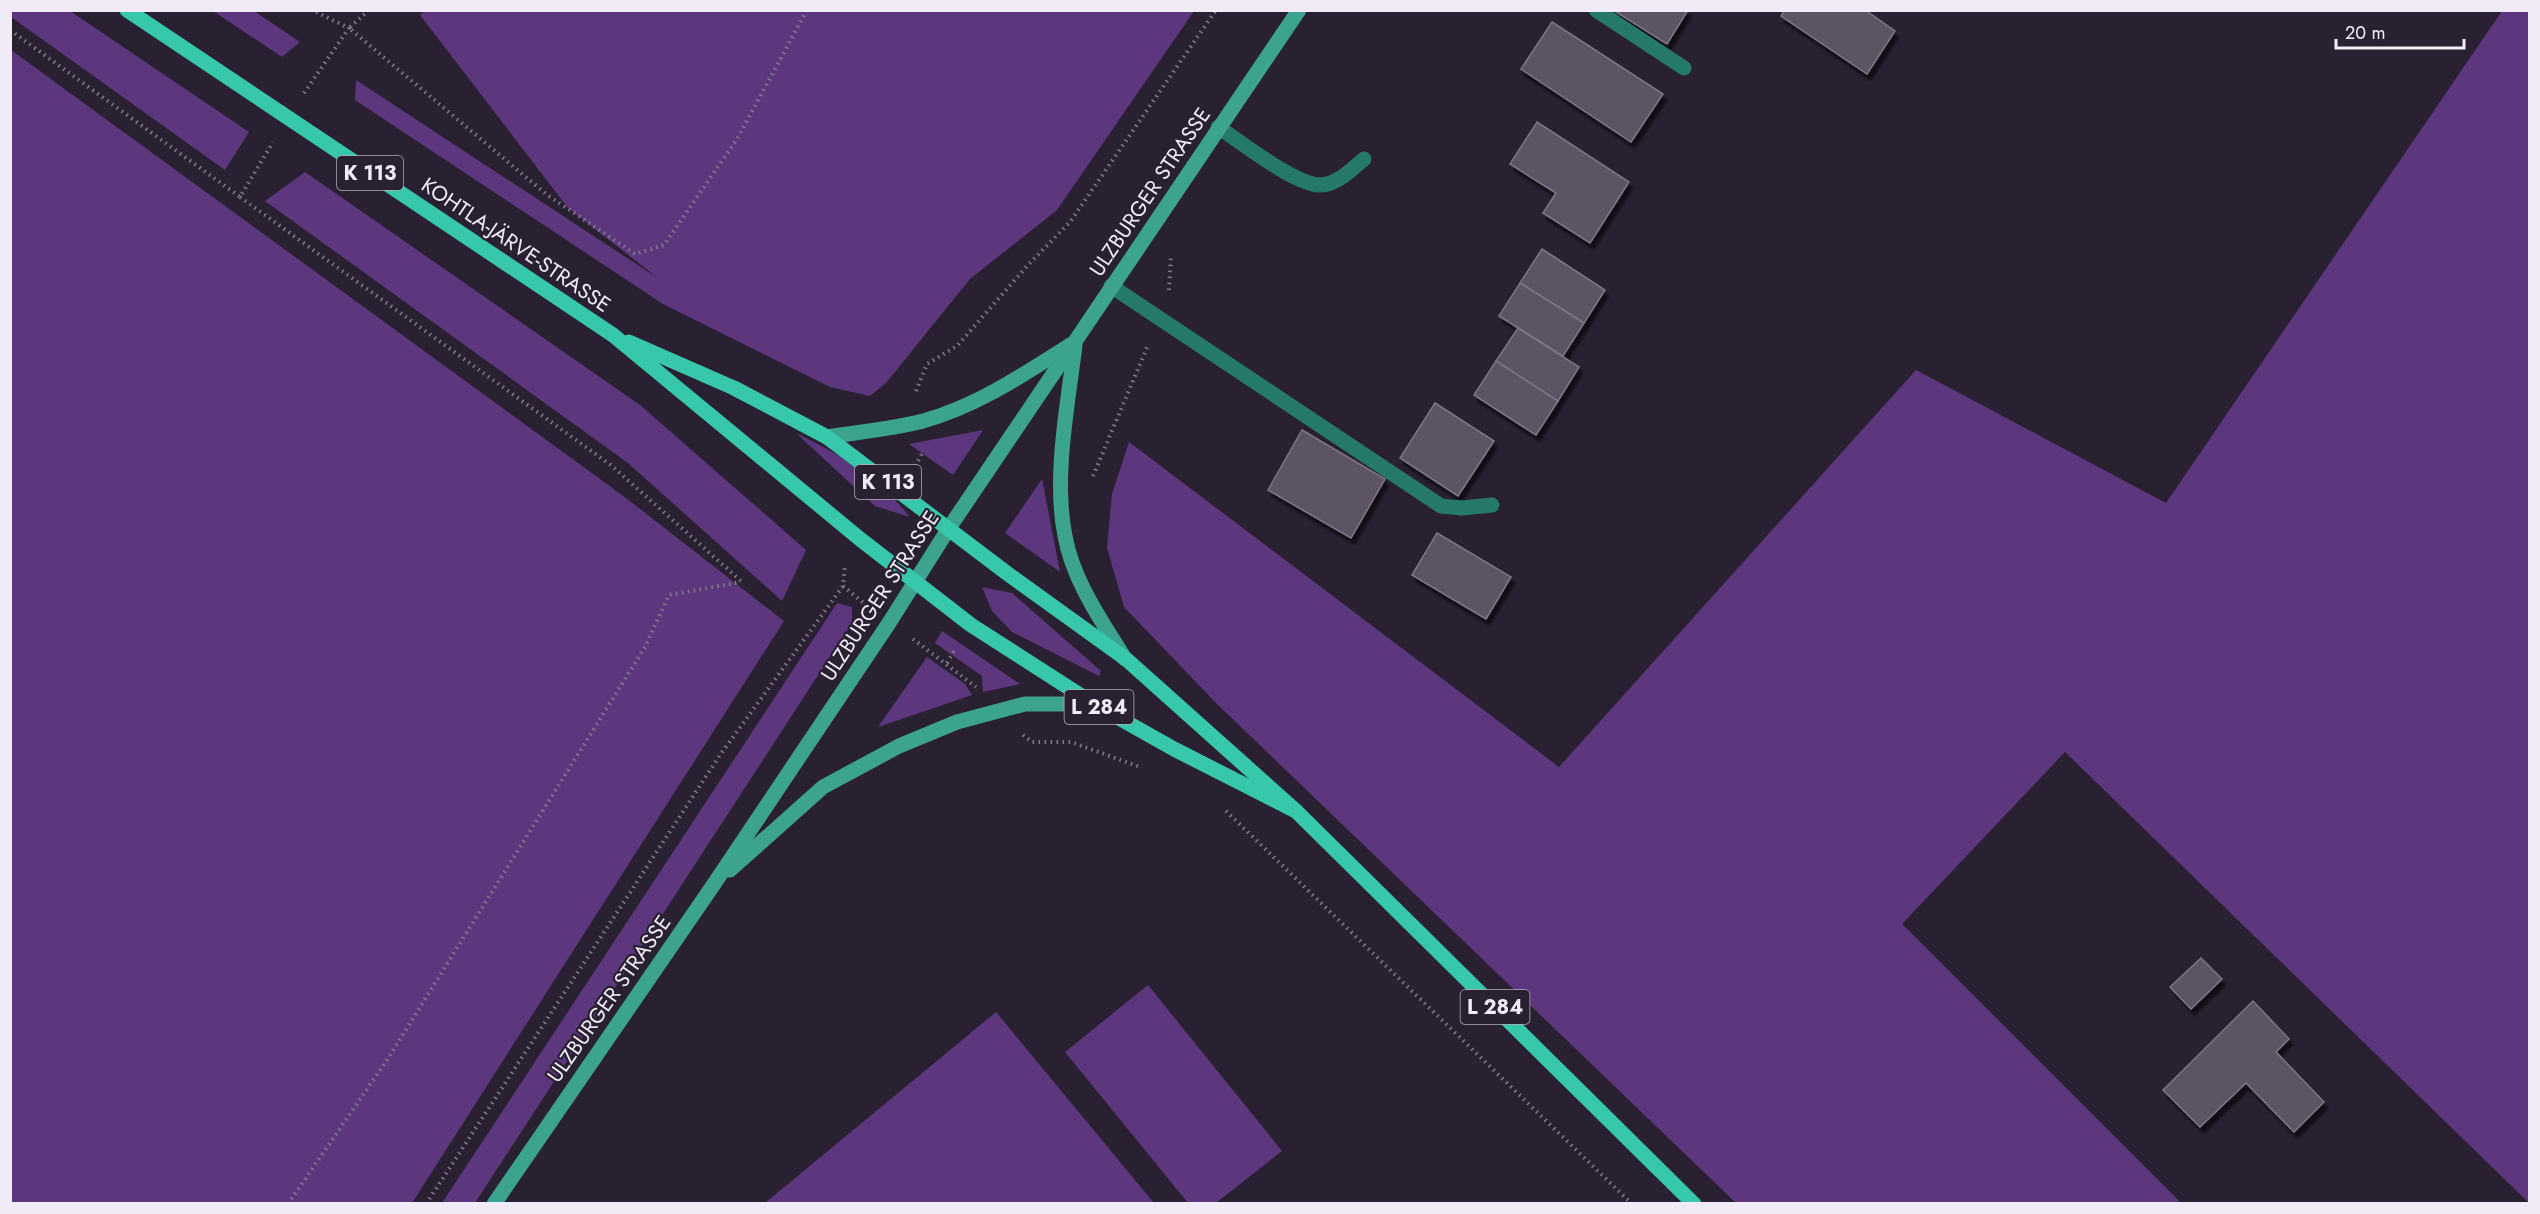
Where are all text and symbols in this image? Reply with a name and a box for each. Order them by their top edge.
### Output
scale bar [2336,12,2464,50]
text: 20 m [2345,20,2385,46]
street label: ULZBURGER STRASSE [1082,102,1218,282]
road number: K 113 [337,156,403,190]
street label: KOHTLA-JÄRVE-STRASSE [415,170,617,320]
road number: K 113 [855,465,921,499]
street label: ULZBURGER STRASSE [813,505,947,687]
road number: L 284 [1064,690,1134,724]
street label: ULZBURGER STRASSE [540,909,678,1089]
road number: L 284 [1460,990,1530,1024]

